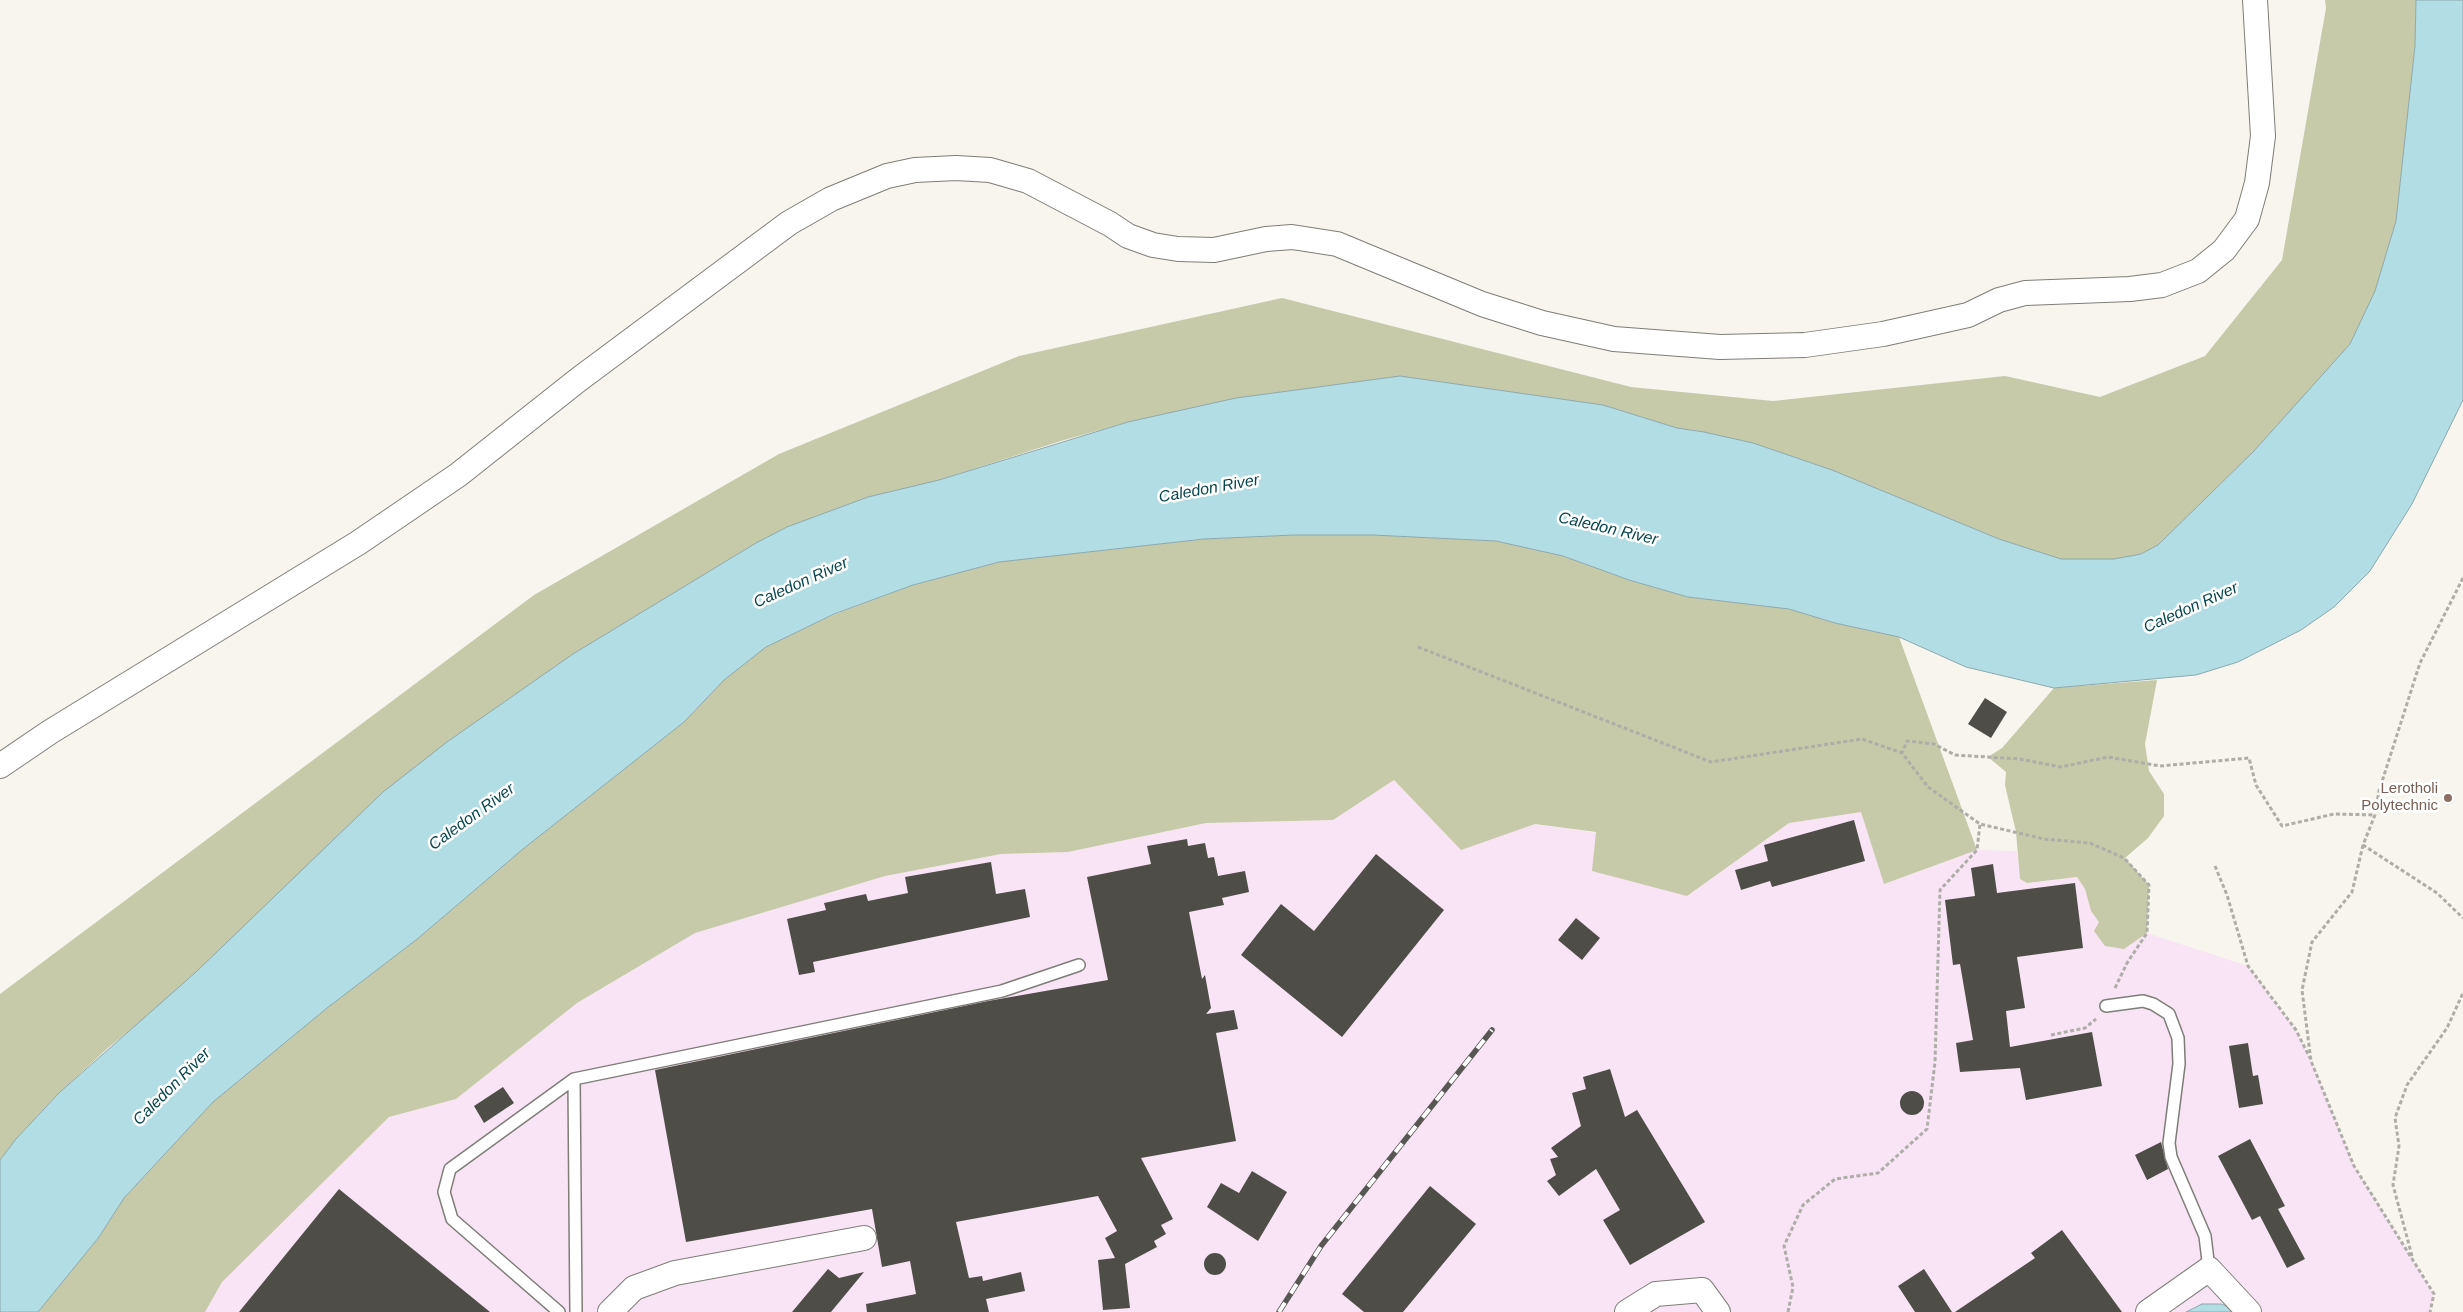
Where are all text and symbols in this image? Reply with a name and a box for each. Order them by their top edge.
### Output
water label: Caledon River [1157,471,1261,507]
water label: Caledon River [1556,508,1660,550]
water label: Caledon River [751,554,851,612]
water label: Caledon River [2141,579,2241,637]
water label: Caledon River [425,779,519,855]
place label: Lerotholi Polytechnic [2361,780,2438,815]
marker: Lerotholi Polytechnic [2442,792,2454,804]
water label: Caledon River [129,1044,215,1130]

